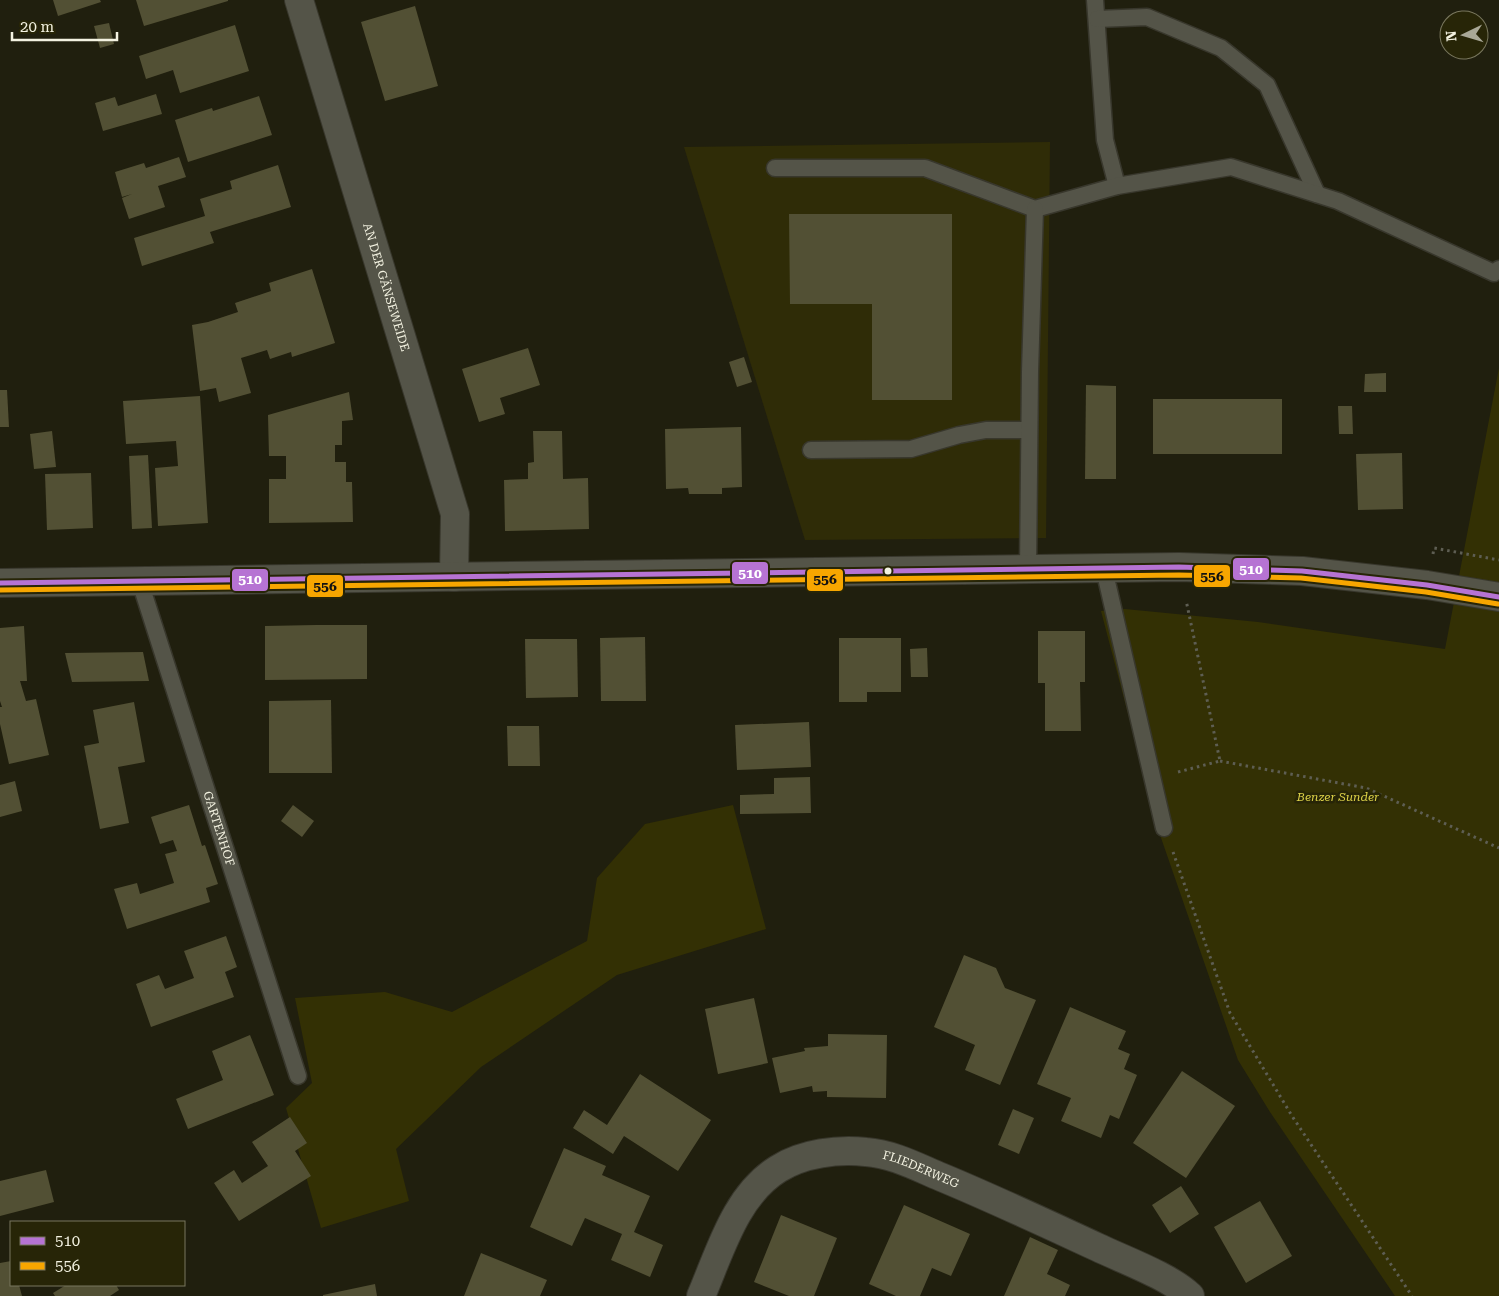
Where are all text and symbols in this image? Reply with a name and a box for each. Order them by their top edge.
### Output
scale bar [12,10,118,42]
north arrow [1439,10,1489,60]
text: 20 m [20,18,55,36]
text: N [1443,30,1459,42]
street label: AN DER GÄNSEWEIDE [360,221,412,353]
line badge: 510 [1232,557,1270,581]
line badge: 510 [731,561,769,585]
text: 510 [1239,561,1263,577]
line badge: 556 [1193,564,1231,588]
text: 510 [738,565,762,581]
unlabelled marker [883,566,893,576]
line badge: 510 [231,568,269,592]
line badge: 556 [806,568,844,592]
text: 556 [1200,568,1224,584]
text: 510 [238,571,262,587]
text: 556 [813,571,837,587]
line badge: 556 [306,574,344,598]
text: 556 [313,578,337,594]
street label: GARTENHOF [200,789,237,868]
park label: Benzer Sunder [1296,790,1379,804]
street label: FLIEDERWEG [881,1148,962,1191]
legend [10,1221,185,1286]
text: 510 [55,1232,80,1250]
text: 556 [55,1257,80,1275]

